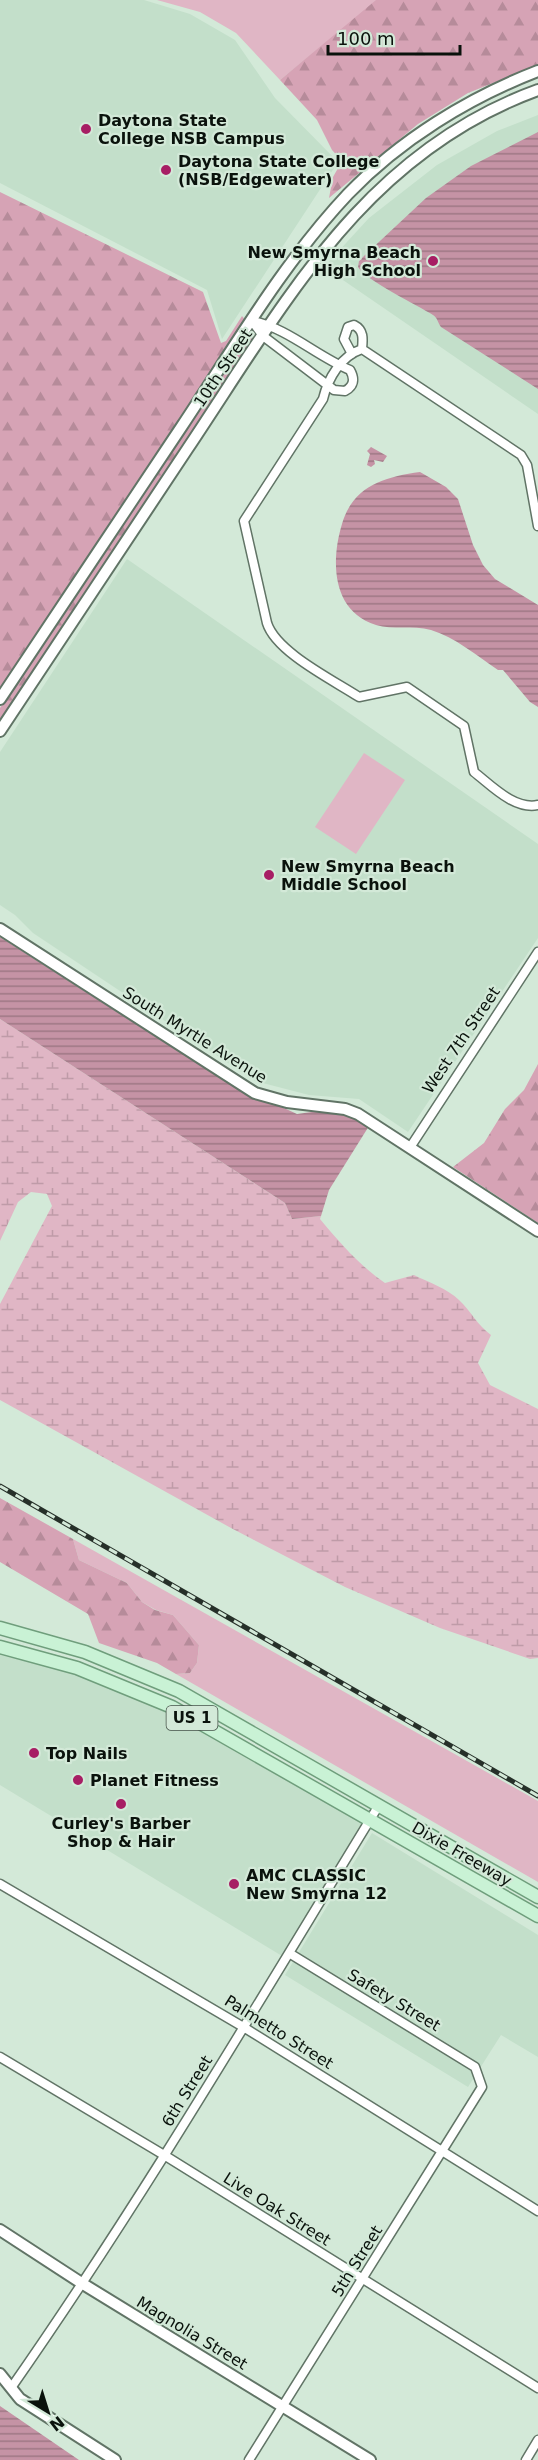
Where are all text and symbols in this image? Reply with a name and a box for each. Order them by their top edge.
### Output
scale bar [328,18,460,56]
text: 100 m [337,28,395,49]
place label: Daytona State College NSB Campus [98,111,285,148]
marker: Daytona State College NSB Campus [79,122,93,136]
place label: Daytona State College (NSB/Edgewater) [178,152,379,189]
marker: Daytona State College (NSB/Edgewater) [159,163,173,177]
place label: New Smyrna Beach High School [247,243,421,280]
marker: New Smyrna Beach High School [426,254,440,268]
street label: 10th Street [190,325,256,411]
place label: New Smyrna Beach Middle School [281,857,455,894]
marker: New Smyrna Beach Middle School [262,868,276,882]
street label: South Myrtle Avenue [119,983,271,1087]
street label: West 7th Street [418,983,504,1097]
road number: US 1 [166,1706,218,1730]
place label: Top Nails [46,1744,127,1763]
marker: Top Nails [27,1746,41,1760]
place label: Planet Fitness [90,1771,219,1790]
marker: Planet Fitness [71,1773,85,1787]
marker: Curley's Barber Shop & Hair [114,1797,128,1811]
place label: Curley's Barber Shop & Hair [52,1814,191,1851]
street label: Dixie Freeway [409,1818,515,1890]
place label: AMC CLASSIC New Smyrna 12 [246,1866,387,1903]
marker: AMC CLASSIC New Smyrna 12 [227,1877,241,1891]
street label: Safety Street [344,1965,444,2035]
street label: Palmetto Street [221,1991,337,2073]
street label: 6th Street [158,2052,216,2130]
street label: Live Oak Street [220,2168,334,2250]
street label: 5th Street [328,2222,386,2300]
street label: Magnolia Street [133,2292,251,2374]
north arrow [18,2382,78,2442]
text: N [46,2412,68,2435]

